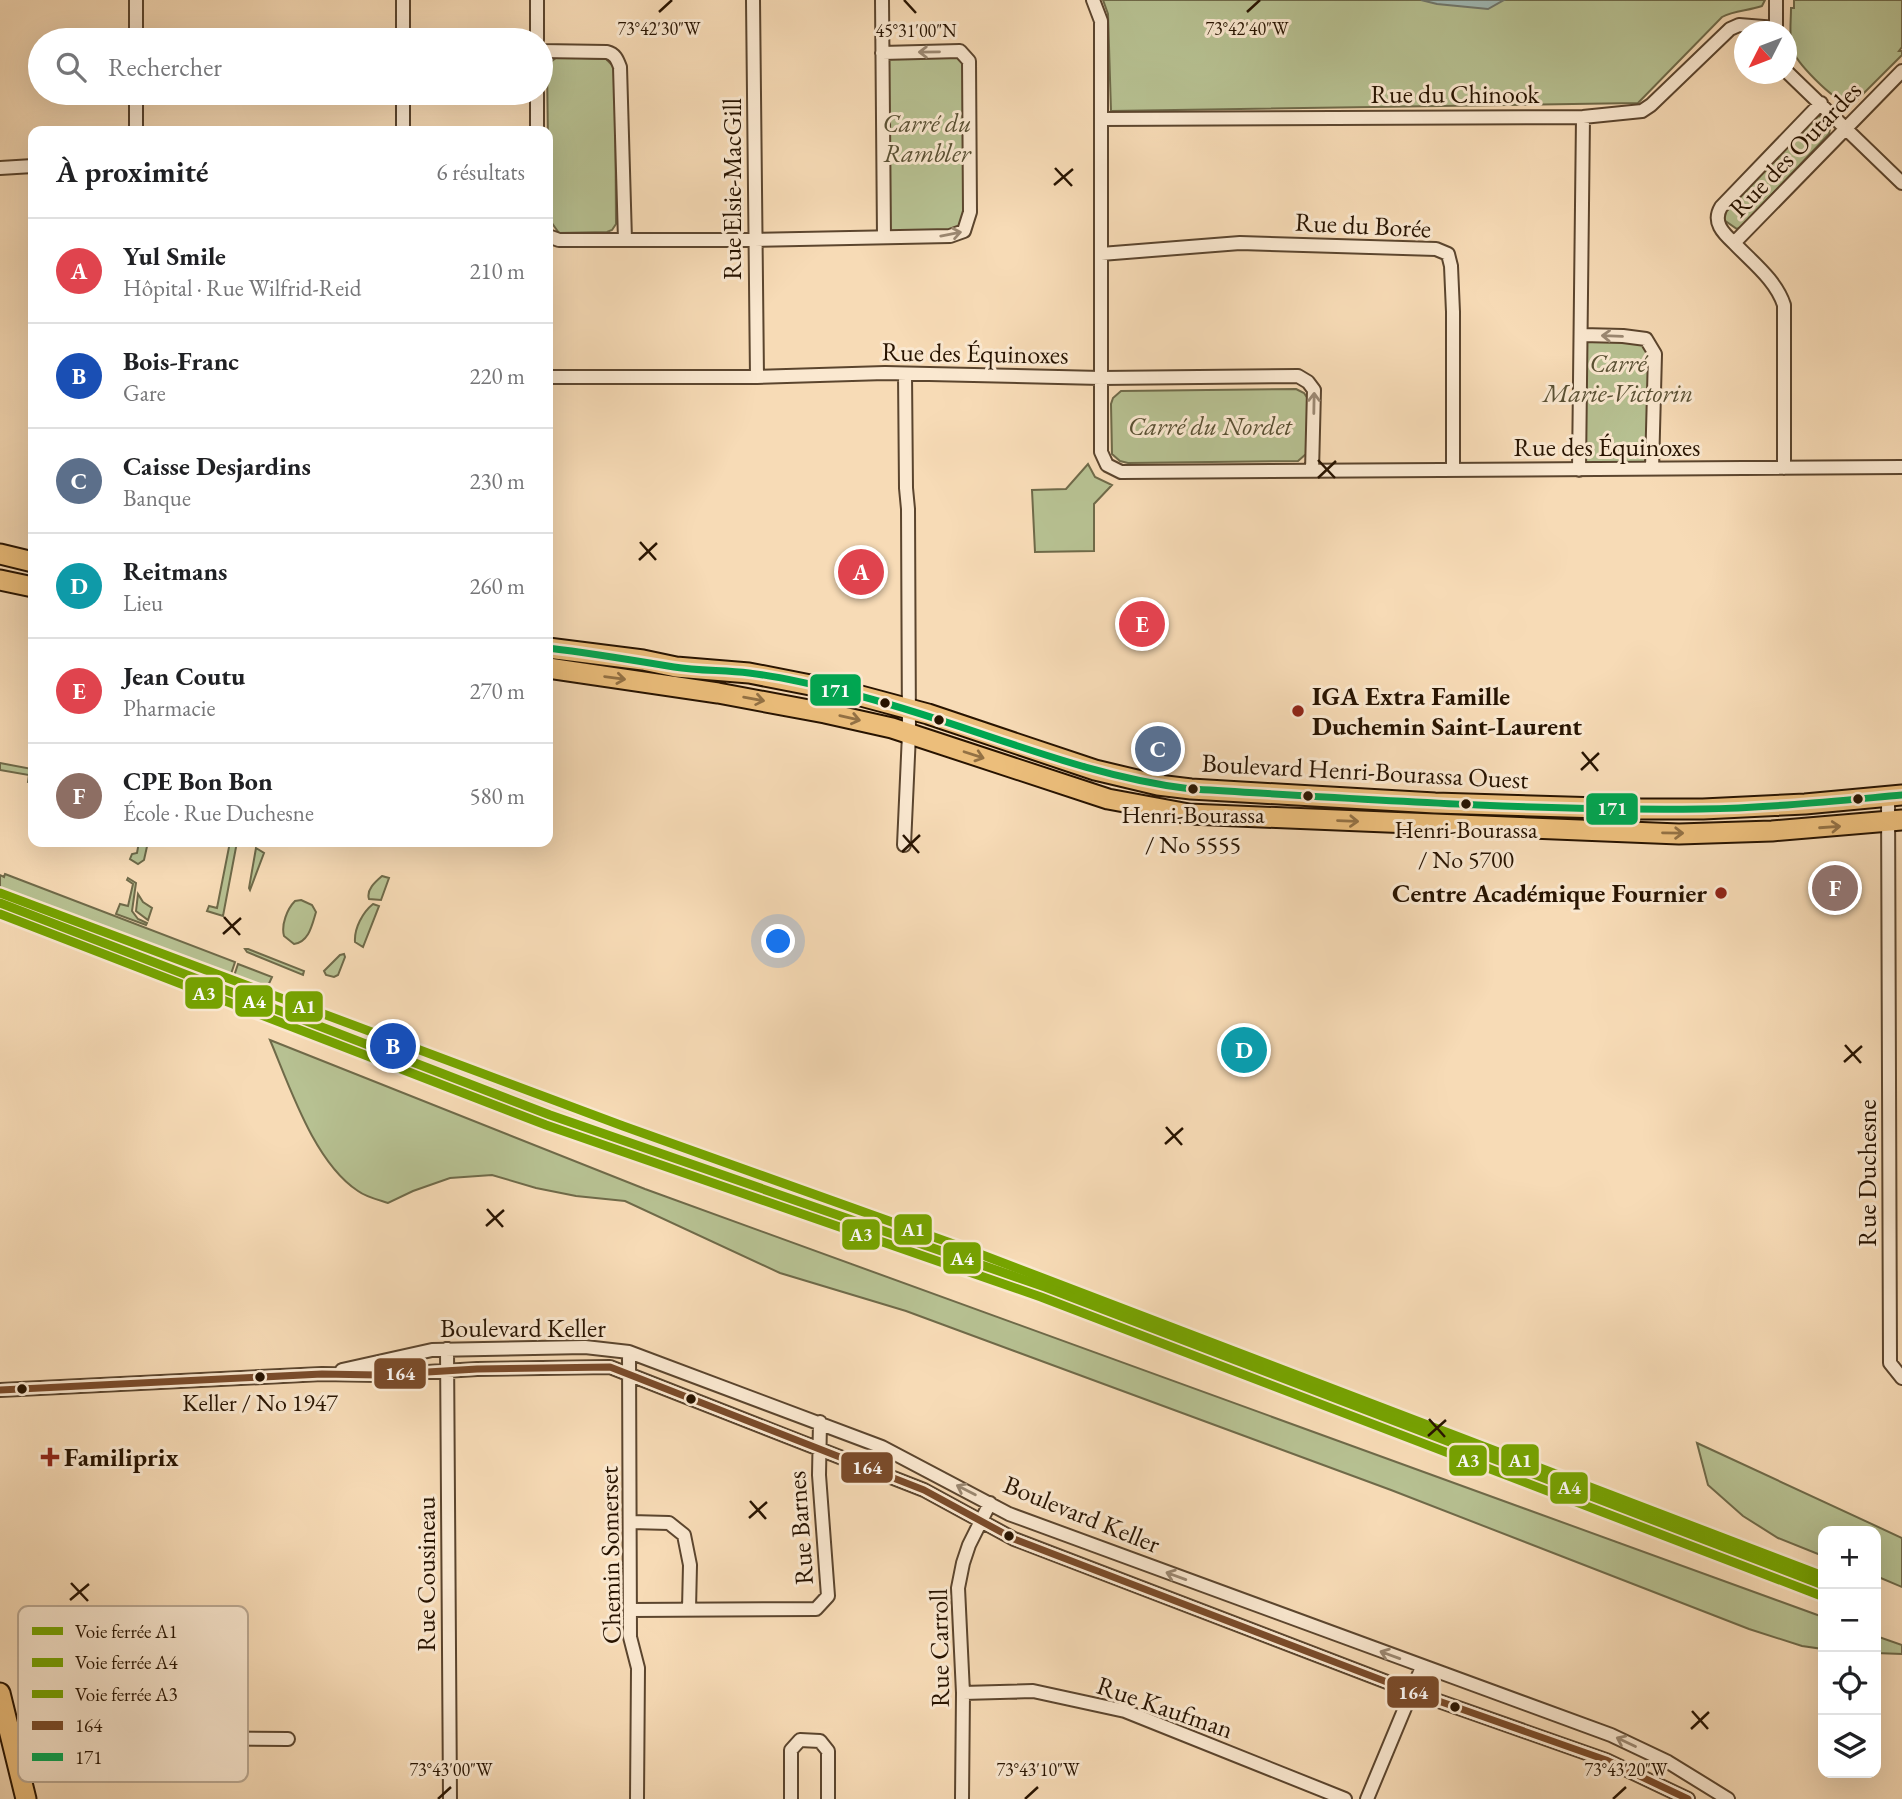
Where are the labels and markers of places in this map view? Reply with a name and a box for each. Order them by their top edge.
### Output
pin: A [838,546,884,598]
pin: E [1119,598,1165,650]
place label: IGA Extra Famille Duchemin Saint-Laurent [1312,679,1582,743]
unlabelled marker [878,696,892,710]
marker: IGA Extra Famille Duchemin Saint-Laurent [1290,703,1306,719]
unlabelled marker [932,713,946,727]
pin: C [1135,723,1181,775]
marker: Henri-Bourassa / No 5555 [1186,782,1200,796]
unlabelled marker [1301,789,1315,803]
unlabelled marker [1851,792,1865,806]
marker: Henri-Bourassa / No 5700 [1459,797,1473,811]
place label: Henri-Bourassa / No 5555 [1121,799,1265,860]
place label: Henri-Bourassa / No 5700 [1394,814,1538,875]
pin: F [1812,862,1858,914]
place label: Centre Académique Fournier [1392,876,1707,910]
marker: Centre Académique Fournier [1713,885,1729,901]
pin: B [370,1020,416,1072]
pin: D [1221,1024,1267,1076]
marker: Keller / No 1947 [253,1370,267,1384]
unlabelled marker [15,1382,29,1396]
place label: Keller / No 1947 [182,1387,338,1418]
unlabelled marker [684,1392,698,1406]
place label: Familiprix [64,1440,179,1474]
marker: Familiprix [42,1449,58,1465]
unlabelled marker [1002,1529,1016,1543]
unlabelled marker [1448,1700,1462,1714]

